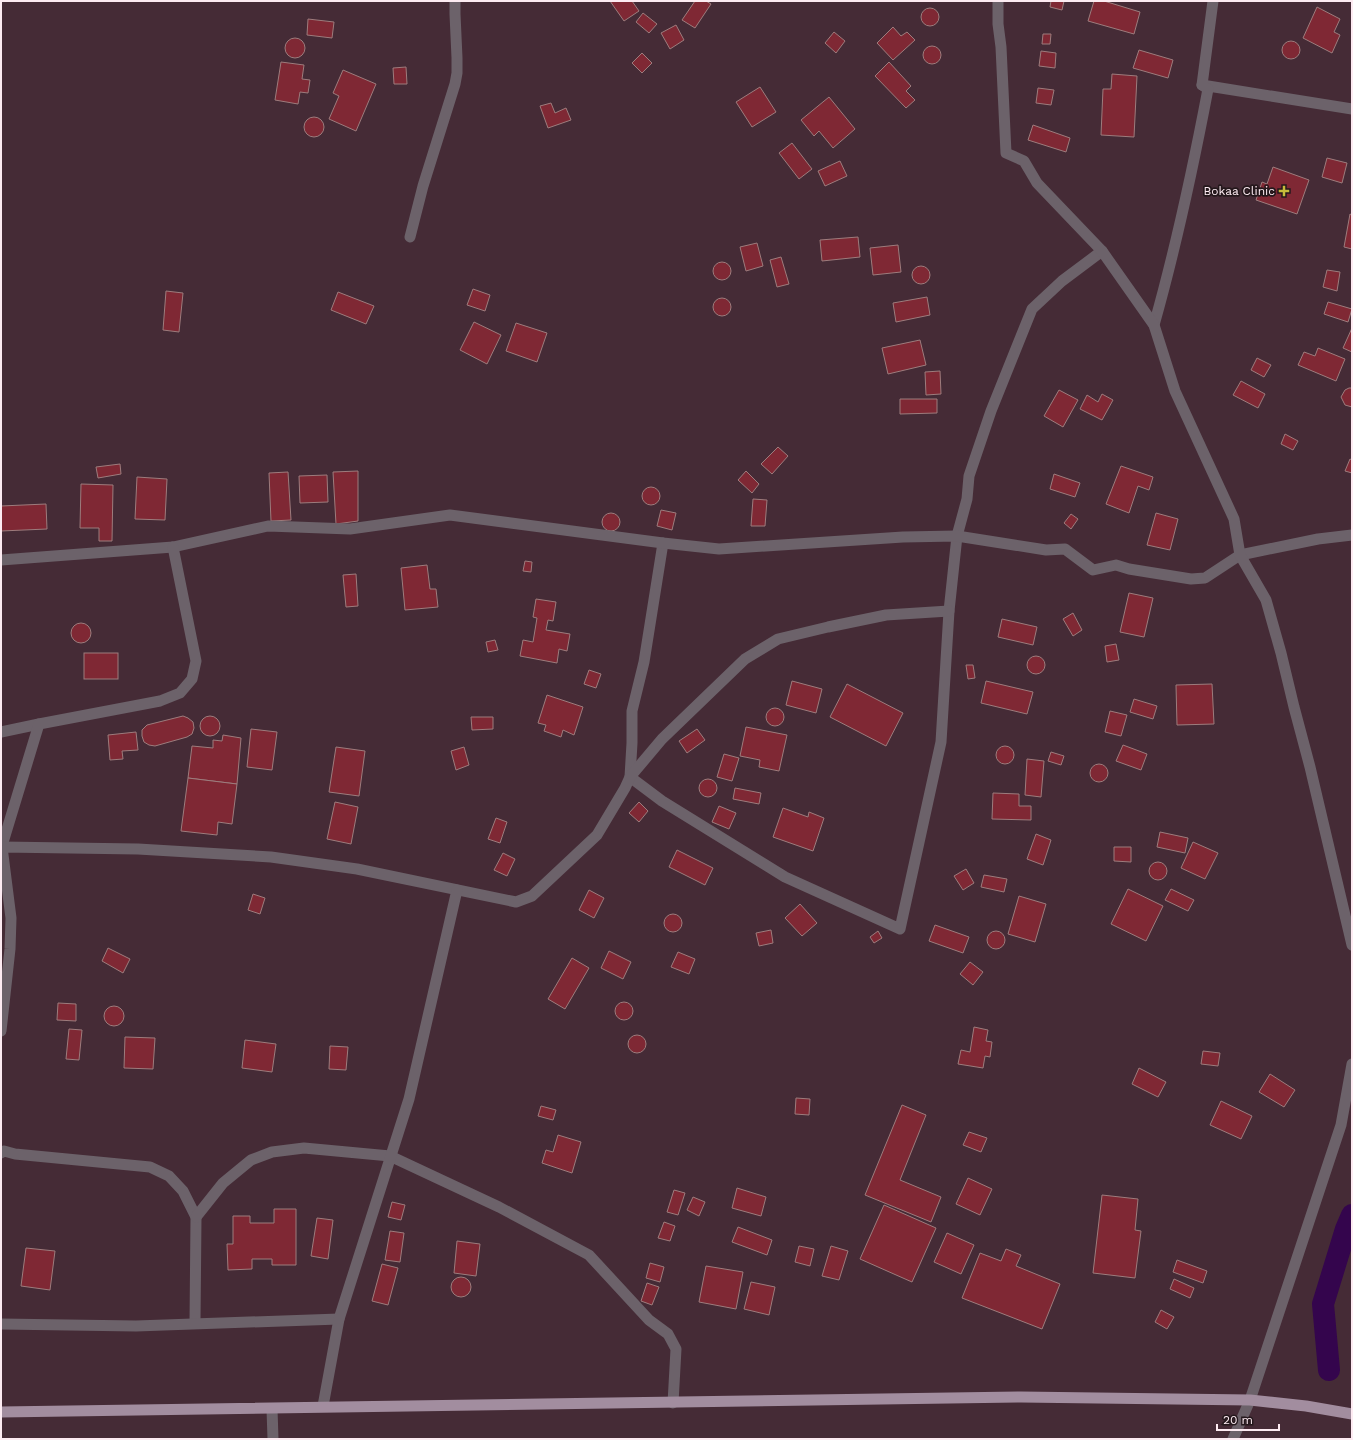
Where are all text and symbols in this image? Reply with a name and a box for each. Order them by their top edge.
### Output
place label: Bokaa Clinic [1203,184,1275,198]
marker: Bokaa Clinic [1278,185,1290,197]
scale bar [1217,1406,1279,1432]
text: 20 m [1223,1413,1253,1427]

